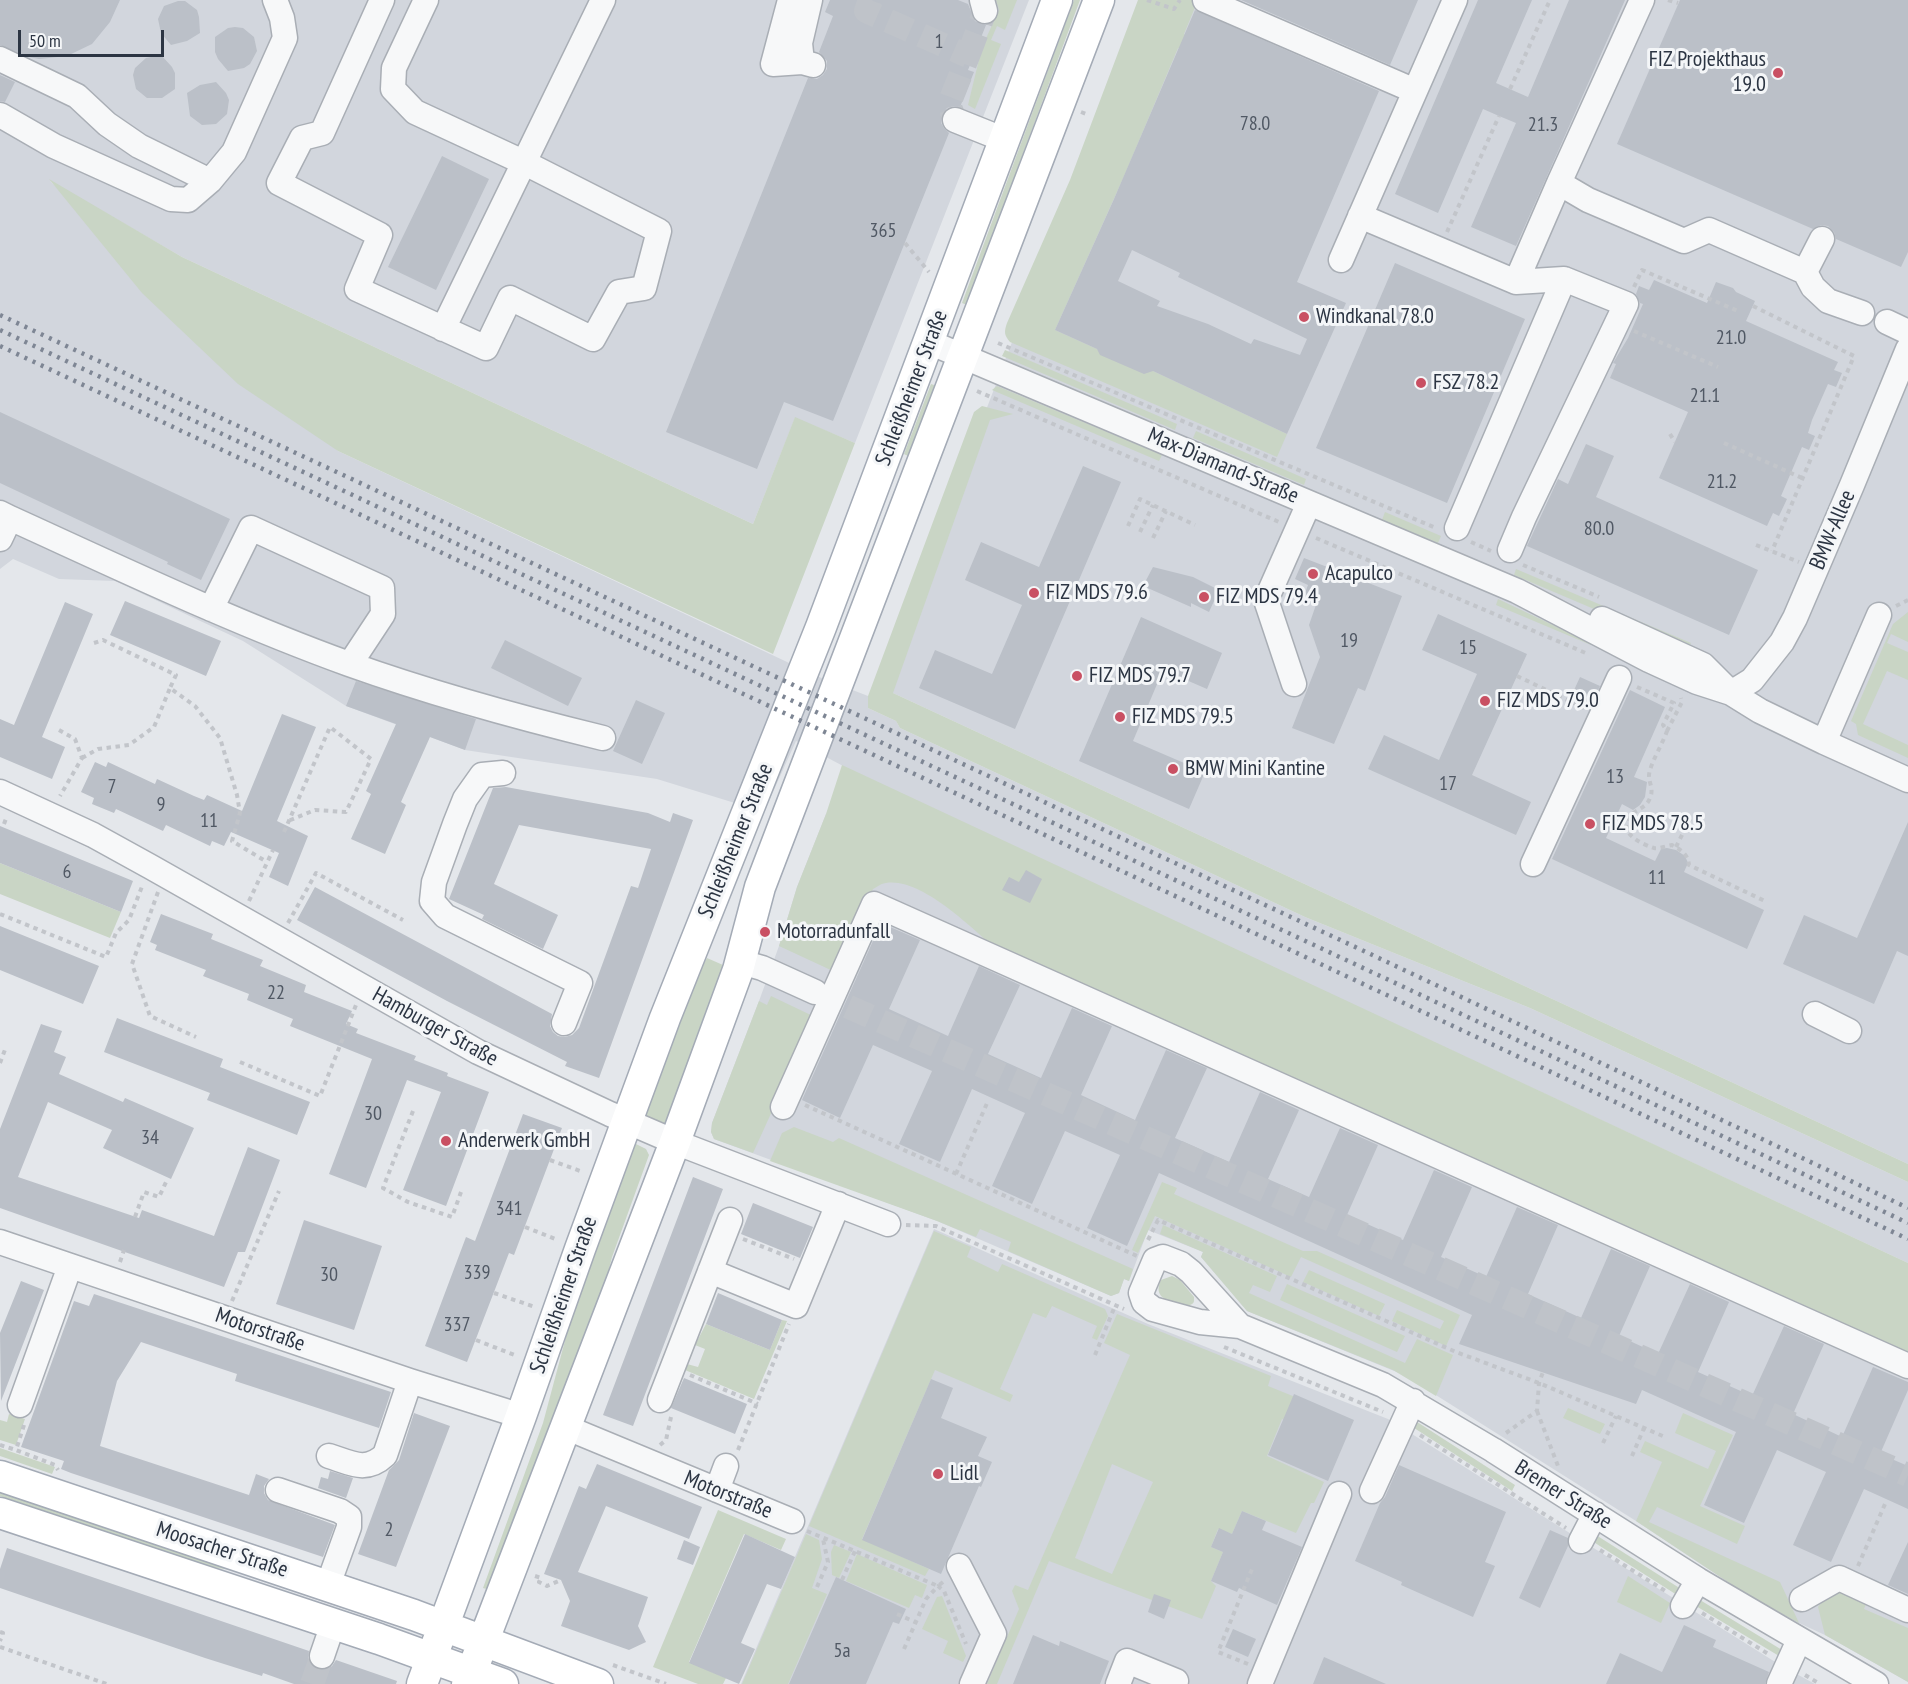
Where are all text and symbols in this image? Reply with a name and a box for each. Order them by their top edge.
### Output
scale bar [21,18,166,56]
text: 50 m [29,29,61,52]
house number: 1 [935,30,943,54]
place label: FIZ Projekthaus 19.0 [1649,47,1766,98]
marker: FIZ Projekthaus 19.0 [1771,66,1785,80]
house number: 78.0 [1240,112,1270,136]
house number: 21.3 [1528,113,1558,137]
house number: 365 [870,219,896,243]
place label: Windkanal 78.0 [1316,304,1434,330]
street label: Schleißheimer Straße [870,307,954,469]
marker: Windkanal 78.0 [1297,310,1311,324]
house number: 21.0 [1716,326,1746,350]
place label: FSZ 78.2 [1433,370,1499,396]
marker: FSZ 78.2 [1414,376,1428,390]
house number: 21.1 [1690,384,1720,408]
street label: Max-Diamand-Straße [1144,422,1302,510]
house number: 21.2 [1707,470,1737,494]
street label: BMW-Allee [1805,486,1861,574]
house number: 80.0 [1584,517,1614,541]
place label: Acapulco [1325,561,1393,587]
marker: Acapulco [1306,567,1320,581]
place label: FIZ MDS 79.6 [1046,580,1148,606]
place label: FIZ MDS 79.4 [1216,584,1318,610]
marker: FIZ MDS 79.6 [1027,586,1041,600]
marker: FIZ MDS 79.4 [1197,590,1211,604]
house number: 19 [1340,629,1358,653]
house number: 15 [1459,636,1477,660]
place label: FIZ MDS 79.7 [1089,663,1191,689]
marker: FIZ MDS 79.7 [1070,669,1084,683]
place label: FIZ MDS 79.0 [1497,688,1599,714]
marker: FIZ MDS 79.0 [1478,694,1492,708]
place label: FIZ MDS 79.5 [1132,704,1234,730]
marker: FIZ MDS 79.5 [1113,710,1127,724]
place label: BMW Mini Kantine [1185,756,1325,782]
street label: Schleißheimer Straße [693,760,779,922]
marker: BMW Mini Kantine [1166,762,1180,776]
house number: 13 [1606,765,1624,789]
house number: 17 [1439,772,1457,796]
house number: 7 [108,775,116,799]
house number: 9 [157,793,165,817]
house number: 11 [200,809,218,833]
place label: FIZ MDS 78.5 [1602,811,1704,837]
marker: FIZ MDS 78.5 [1583,817,1597,831]
house number: 6 [63,860,71,884]
house number: 11 [1648,866,1666,890]
place label: Motorradunfall [777,919,890,945]
marker: Motorradunfall [758,925,772,939]
house number: 22 [267,981,285,1005]
street label: Hamburger Straße [368,982,502,1072]
house number: 30 [364,1102,382,1126]
house number: 34 [141,1126,159,1150]
place label: Anderwerk GmbH [458,1128,590,1154]
marker: Anderwerk GmbH [439,1134,453,1148]
house number: 341 [496,1197,522,1221]
street label: Schleißheimer Straße [525,1213,603,1377]
house number: 339 [464,1261,490,1285]
house number: 30 [320,1263,338,1287]
street label: Motorstraße [212,1302,308,1358]
house number: 337 [444,1313,470,1337]
street label: Bremer Straße [1509,1455,1617,1535]
place label: Lidl [950,1461,979,1487]
street label: Motorstraße [680,1465,776,1525]
marker: Lidl [931,1467,945,1481]
street label: Moosacher Straße [153,1516,291,1584]
house number: 2 [385,1518,393,1542]
house number: 5a [834,1639,850,1663]

